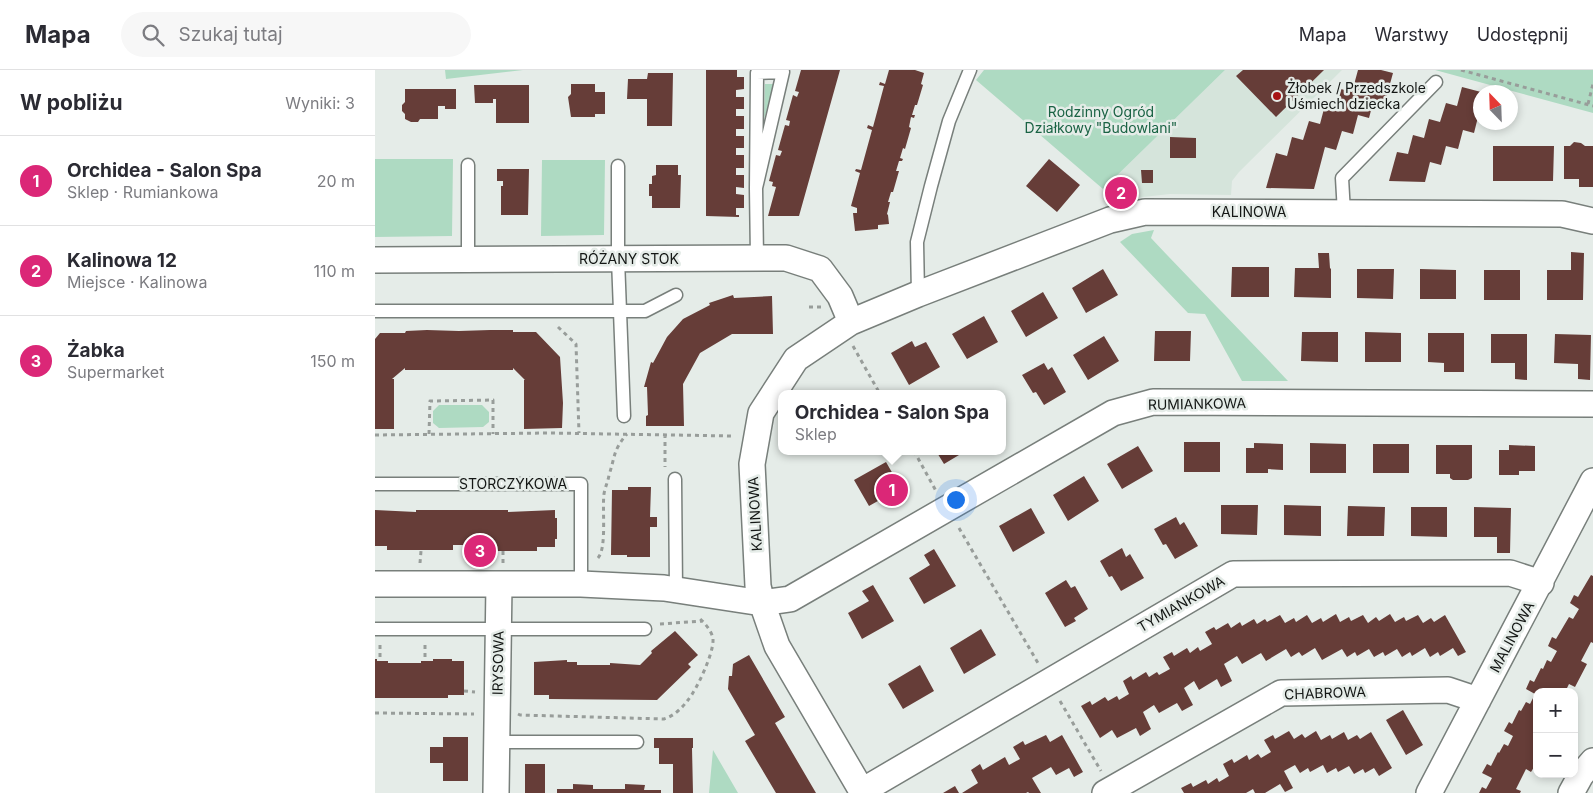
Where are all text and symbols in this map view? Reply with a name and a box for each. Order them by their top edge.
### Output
search box [121,12,471,57]
text: Mapa [25,20,91,49]
icon: search [139,21,167,49]
text: Szukaj tutaj [179,23,283,46]
text: Mapa [1299,24,1346,45]
text: Warstwy [1374,24,1449,45]
text: Udostępnij [1477,24,1568,45]
place label: Żłobek / Przedszkole Uśmiech dziecka [1287,79,1426,112]
north arrow [1473,85,1518,130]
text: W pobliżu [20,90,123,115]
marker: Żłobek / Przedszkole Uśmiech dziecka [1271,90,1283,102]
text: Wyniki: 3 [285,93,355,113]
park label: Rodzinny Ogród Działkowy "Budowlani" [1025,103,1177,136]
text: Orchidea - Salon Spa [67,159,262,182]
text: 1 [33,171,39,191]
text: 20 m [317,171,355,191]
pin: 2 [1105,174,1137,212]
text: Sklep · Rumiankowa [67,182,219,202]
street label: KALINOWA [1212,203,1287,220]
text: Kalinowa 12 [67,249,177,272]
street label: RÓŻANY STOK [579,250,680,267]
text: 2 [31,261,41,281]
text: 110 m [313,261,355,281]
text: Miejsce · Kalinowa [67,272,207,292]
text: Żabka [67,339,125,362]
text: 3 [31,351,41,371]
text: 150 m [310,351,355,371]
text: Supermarket [67,362,164,382]
popup [778,390,1006,455]
street label: RUMIANKOWA [1148,394,1247,413]
text: Orchidea - Salon Spa [795,401,989,424]
text: Sklep [795,424,837,444]
pin: 1 [876,471,908,509]
street label: STORCZYKOWA [459,475,567,492]
street label: KALINOWA [744,476,765,552]
your location [943,487,969,513]
pin: 3 [464,532,496,570]
street label: TYMIANKOWA [1134,572,1228,635]
street label: MALINOWA [1486,598,1538,675]
street label: IRYSOWA [488,630,507,695]
street label: CHABROWA [1284,683,1367,702]
map controls [1533,688,1578,778]
button: + [1533,688,1578,733]
button: − [1533,733,1578,778]

